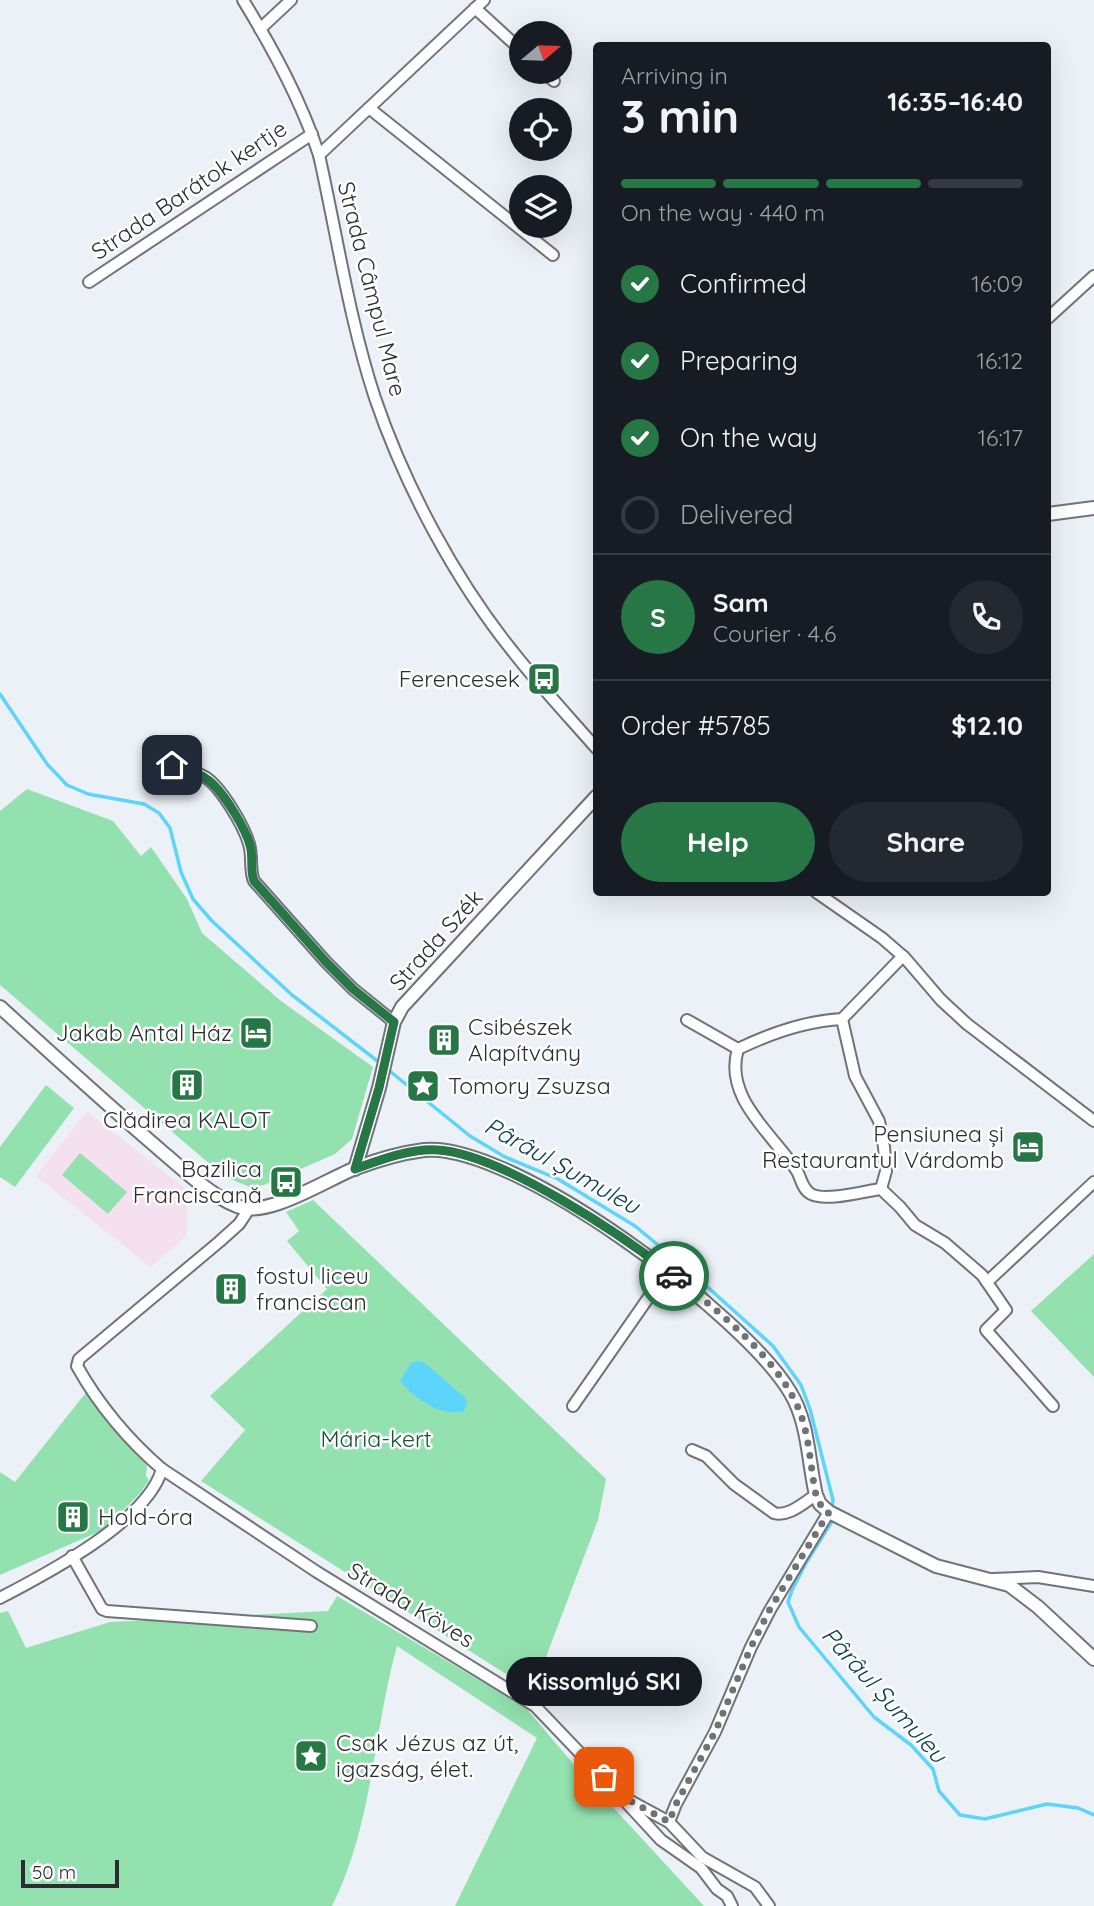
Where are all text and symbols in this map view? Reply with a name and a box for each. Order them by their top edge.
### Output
north arrow [509,21,572,84]
map controls [509,21,572,238]
text: Arriving in [621,61,728,90]
text: 16:35–16:40 [887,85,1023,118]
text: 3 min [621,87,739,145]
button: locate [509,98,572,161]
street label: Strada Barátok kertje [85,113,292,266]
button: layers [509,175,572,238]
street label: Strada Câmpul Mare [332,179,413,399]
text: On the way · 440 m [621,198,825,227]
icon: check [621,265,659,303]
text: Confirmed [680,267,807,300]
text: 16:09 [971,269,1023,298]
icon: check [621,342,659,380]
text: Preparing [680,344,798,377]
text: 16:12 [977,346,1023,375]
icon: check [621,419,659,457]
text: On the way [680,421,818,454]
text: 16:17 [978,423,1023,452]
text: Delivered [680,498,793,531]
button: phone [949,580,1023,654]
text: Sam [713,586,769,619]
text: S [650,601,666,634]
text: Courier · 4.6 [713,619,836,648]
bus stop icon: Ferencesek [525,660,563,698]
place label: Ferencesek [399,664,520,693]
text: Order #5785 [621,709,771,742]
text: $12.10 [951,709,1023,742]
pin [142,735,202,795]
icon: home [153,746,191,784]
button: Help [621,802,815,882]
button: Share [829,802,1023,882]
street label: Strada Szék [383,883,489,996]
place label: Csibészek Alapítvány [468,1012,581,1067]
hotel icon: Jakab Antal Ház [237,1014,275,1052]
place label: Jakab Antal Ház [56,1018,232,1047]
building icon: Csibészek Alapítvány [425,1021,463,1059]
building icon: Clădirea KALOT [168,1066,206,1104]
place icon: Tomory Zsuzsa [404,1067,442,1105]
place label: Tomory Zsuzsa [448,1071,611,1100]
place label: Clădirea KALOT [103,1105,271,1134]
water label: Pârâul Șumuleu [480,1110,647,1221]
place label: Pensiunea și Restaurantul Várdomb [762,1119,1004,1174]
hotel icon: Pensiunea și Restaurantul Várdomb [1009,1128,1047,1166]
place label: Bazilica Franciscană [133,1154,262,1209]
bus stop icon: Bazilica Franciscană [267,1163,305,1201]
courier [639,1241,709,1311]
icon: car [655,1257,693,1295]
place label: fostul liceu franciscan [256,1261,369,1316]
building icon: fostul liceu franciscan [212,1270,250,1308]
park label: Mária-kert [320,1424,432,1453]
building icon: Hold-óra [54,1498,92,1536]
place label: Hold-óra [98,1502,193,1531]
street label: Strada Köves [343,1555,480,1654]
water label: Pârâul Șumuleu [816,1620,955,1770]
callout: Kissomlyó SKI [506,1658,702,1707]
text: Kissomlyó SKI [527,1667,681,1696]
place label: Csak Jézus az út, igazság, élet. [336,1728,518,1783]
place icon: Csak Jézus az út, igazság, élet. [292,1737,330,1775]
pin [574,1747,634,1807]
icon: bag [585,1758,623,1796]
scale bar [21,1857,119,1889]
text: 50 m [32,1860,76,1884]

